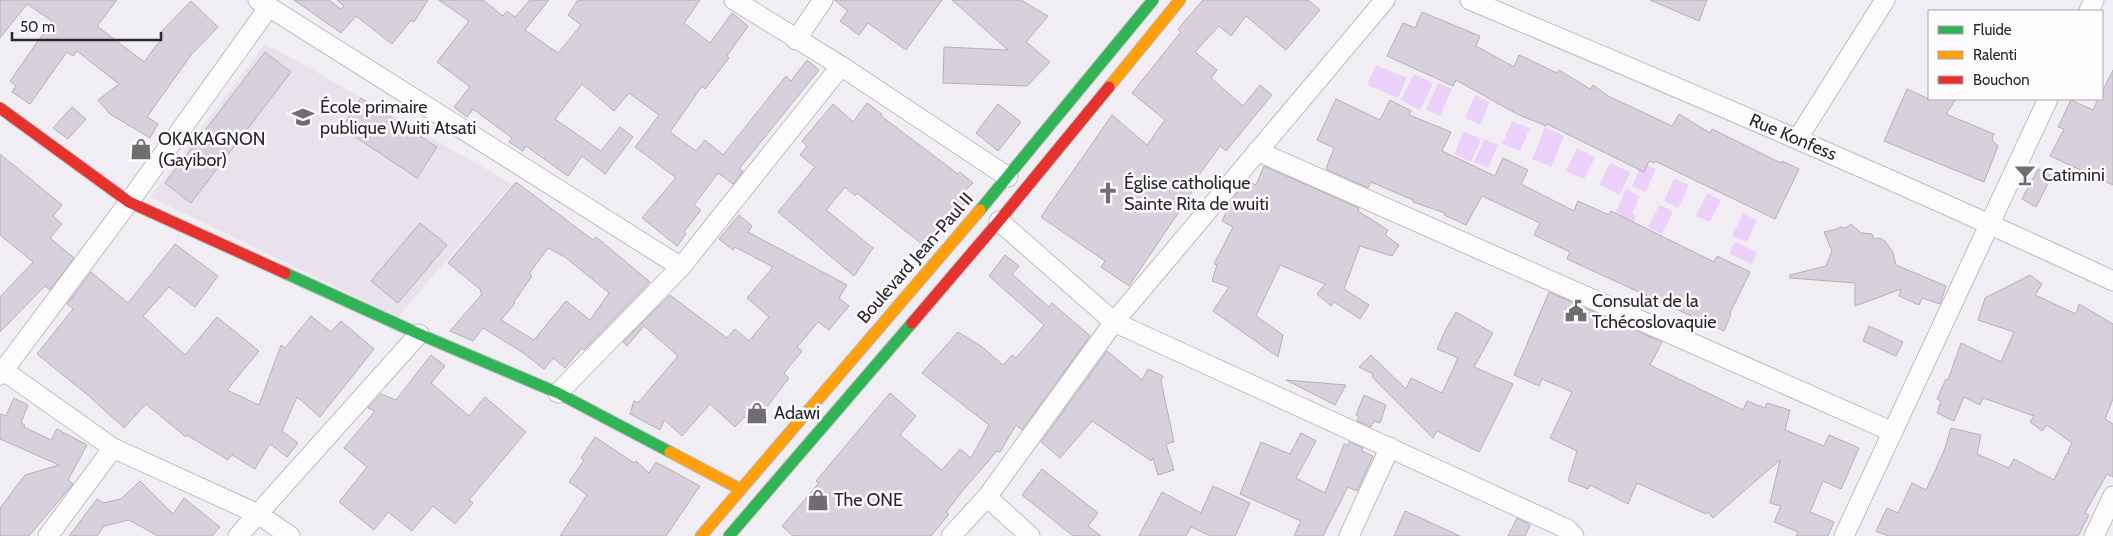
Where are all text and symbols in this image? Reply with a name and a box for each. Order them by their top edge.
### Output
scale bar [12,10,161,42]
legend [1928,10,2103,100]
text: 50 m [20,18,55,36]
text: Fluide [1973,21,2012,39]
text: Ralenti [1973,46,2017,64]
text: Bouchon [1973,71,2030,89]
place label: École primaire publique Wuiti Atsati [320,96,476,139]
school or university icon: École primaire publique Wuiti Atsati [290,104,316,130]
street label: Rue Konfess [1746,109,1840,165]
place label: OKAKAGNON (Gayibor) [158,128,266,171]
shop icon: OKAKAGNON (Gayibor) [128,136,154,162]
bar icon: Catimini [2012,162,2038,188]
place label: Catimini [2042,164,2105,186]
place label: Église catholique Sainte Rita de wuiti [1124,172,1269,215]
church icon: Église catholique Sainte Rita de wuiti [1095,180,1121,206]
street label: Boulevard Jean-Paul II [852,188,978,328]
place label: Consulat de la Tchécoslovaquie [1592,290,1717,333]
public building icon: Consulat de la Tchécoslovaquie [1563,298,1589,324]
shop icon: Adawi [744,400,770,426]
place label: Adawi [774,402,820,424]
shop icon: The ONE [805,487,831,513]
place label: The ONE [834,489,903,511]

